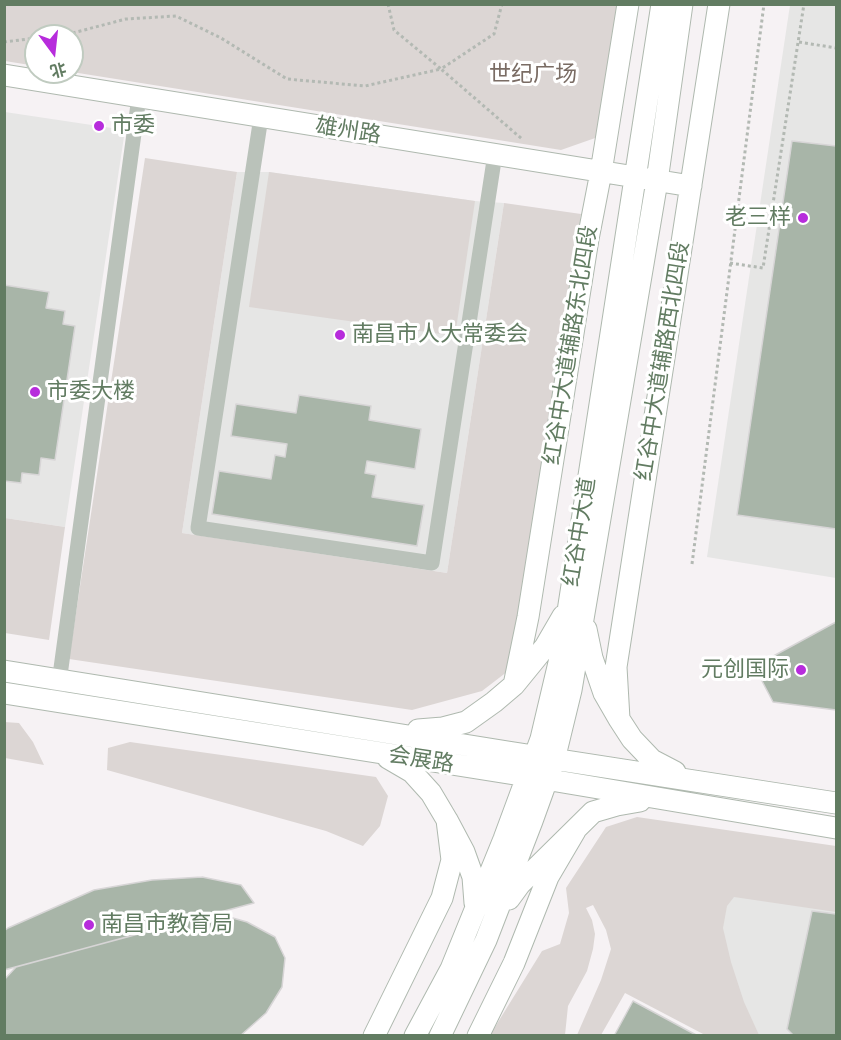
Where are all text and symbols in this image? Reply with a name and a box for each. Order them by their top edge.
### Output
north arrow [24,24,84,84]
text: 北 [48,59,68,81]
park label: 世纪广场 [489,62,577,88]
place label: 市委 [111,113,155,139]
street label: 雄州路 [313,113,383,149]
marker: 市委 [92,119,106,133]
place label: 老三样 [725,205,791,231]
marker: 老三样 [796,211,810,225]
street label: 红谷中大道辅路东北四段 [539,223,603,467]
street label: 红谷中大道辅路西北四段 [631,239,695,483]
place label: 南昌市人大常委会 [352,322,528,348]
marker: 南昌市人大常委会 [333,328,347,342]
place label: 市委大楼 [47,379,135,405]
marker: 市委大楼 [28,385,42,399]
street label: 红谷中大道 [558,476,602,588]
place label: 元创国际 [701,657,789,683]
marker: 元创国际 [794,663,808,677]
street label: 会展路 [386,742,456,778]
place label: 南昌市教育局 [101,912,233,938]
marker: 南昌市教育局 [82,918,96,932]

